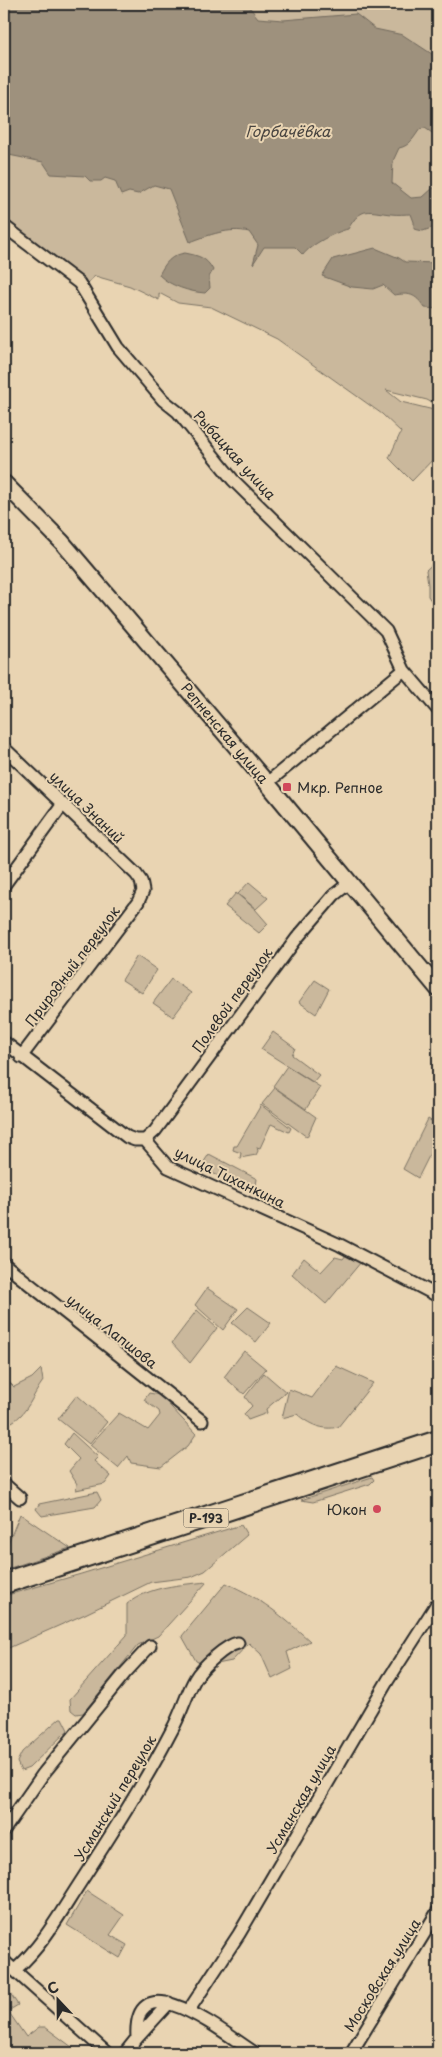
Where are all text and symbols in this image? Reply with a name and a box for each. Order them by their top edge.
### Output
water label: Горбачёвка [246,119,331,142]
street label: Рыбацкая улица [189,406,281,505]
street label: Репненская улица [176,678,274,788]
street label: улица Знаний [45,766,129,848]
place label: Мкр. Репное [297,777,383,798]
marker: Мкр. Репное [281,781,293,793]
street label: Природный переулок [20,901,125,1031]
street label: Полевой переулок [187,943,278,1057]
street label: улица Тиханкина [171,1141,289,1213]
street label: улица Лапшова [62,1289,162,1373]
place label: Юкон [327,1499,367,1520]
marker: Юкон [371,1503,383,1515]
road number: Р-193 [184,1509,228,1528]
street label: Усманский переулок [69,1730,161,1865]
street label: Усманская улица [261,1740,341,1857]
street label: Московская улица [339,1914,425,2036]
north arrow [32,1974,82,2024]
text: С [44,1976,62,1999]

